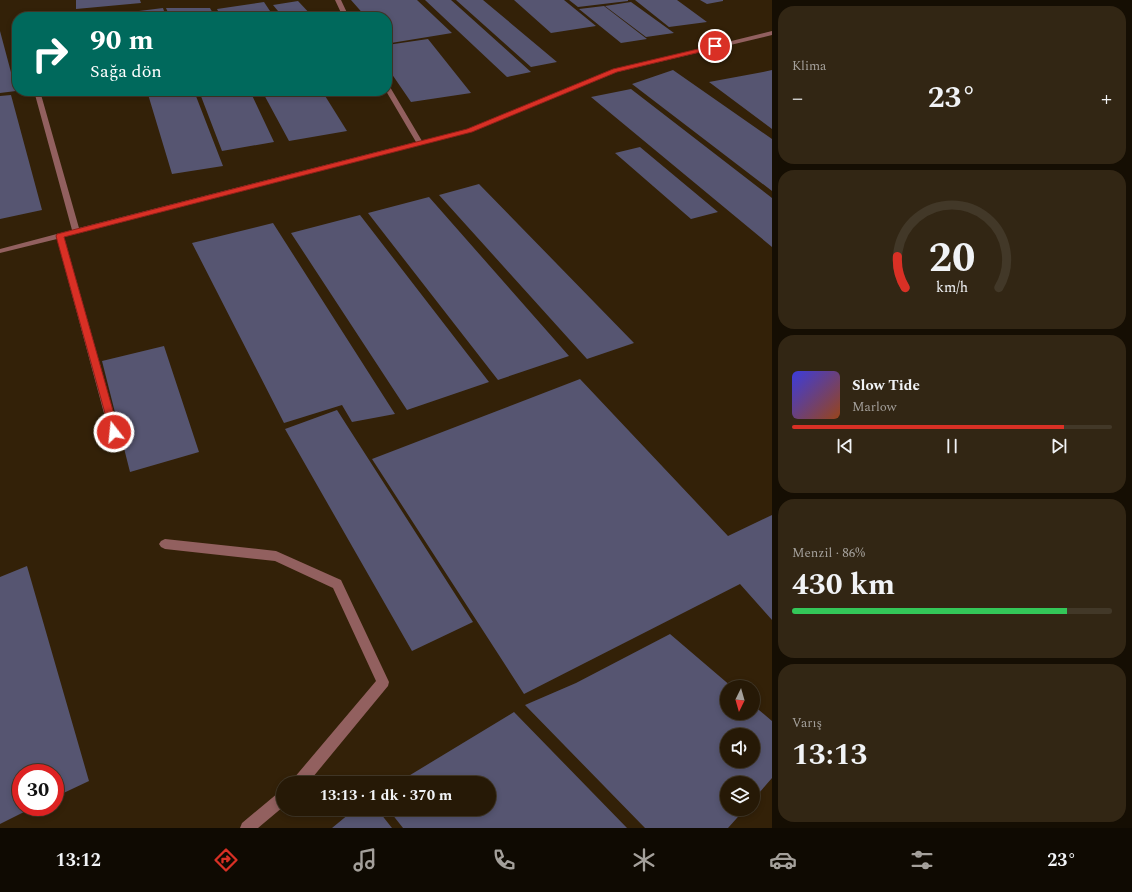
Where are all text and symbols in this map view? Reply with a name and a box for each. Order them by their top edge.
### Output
text: 90 m [90,19,154,62]
icon: right [24,28,76,80]
pin [698,29,732,63]
icon: arrive [704,35,726,57]
text: Klima [792,56,826,76]
text: Sağa dön [90,58,162,85]
text: 23° [928,75,976,121]
text: − [792,82,803,115]
text: + [1101,82,1112,115]
text: 20 [929,226,975,289]
text: km/h [936,276,968,298]
text: Slow Tide [852,374,920,397]
text: Marlow [852,397,897,417]
position arrow [93,411,135,453]
icon: previous [834,435,856,457]
icon: pause [941,435,963,457]
icon: next [1048,435,1070,457]
text: Menzil · 86% [792,543,865,563]
text: 430 km [792,562,895,608]
north arrow [720,680,760,720]
map controls [720,680,760,816]
text: Varış [792,713,822,733]
button: sound [720,728,760,768]
text: 13:13 [792,732,867,778]
speed limit sign: 30 [12,764,64,816]
button: layers [720,776,760,816]
text: 13:13 · 1 dk · 370 m [320,784,452,807]
icon: directions [212,846,240,874]
icon: music [351,846,379,874]
icon: phone [490,846,518,874]
icon: climate [630,846,658,874]
icon: car [769,846,797,874]
icon: filters [908,846,936,874]
text: 13:12 [56,847,101,874]
text: 23° [1047,847,1076,874]

